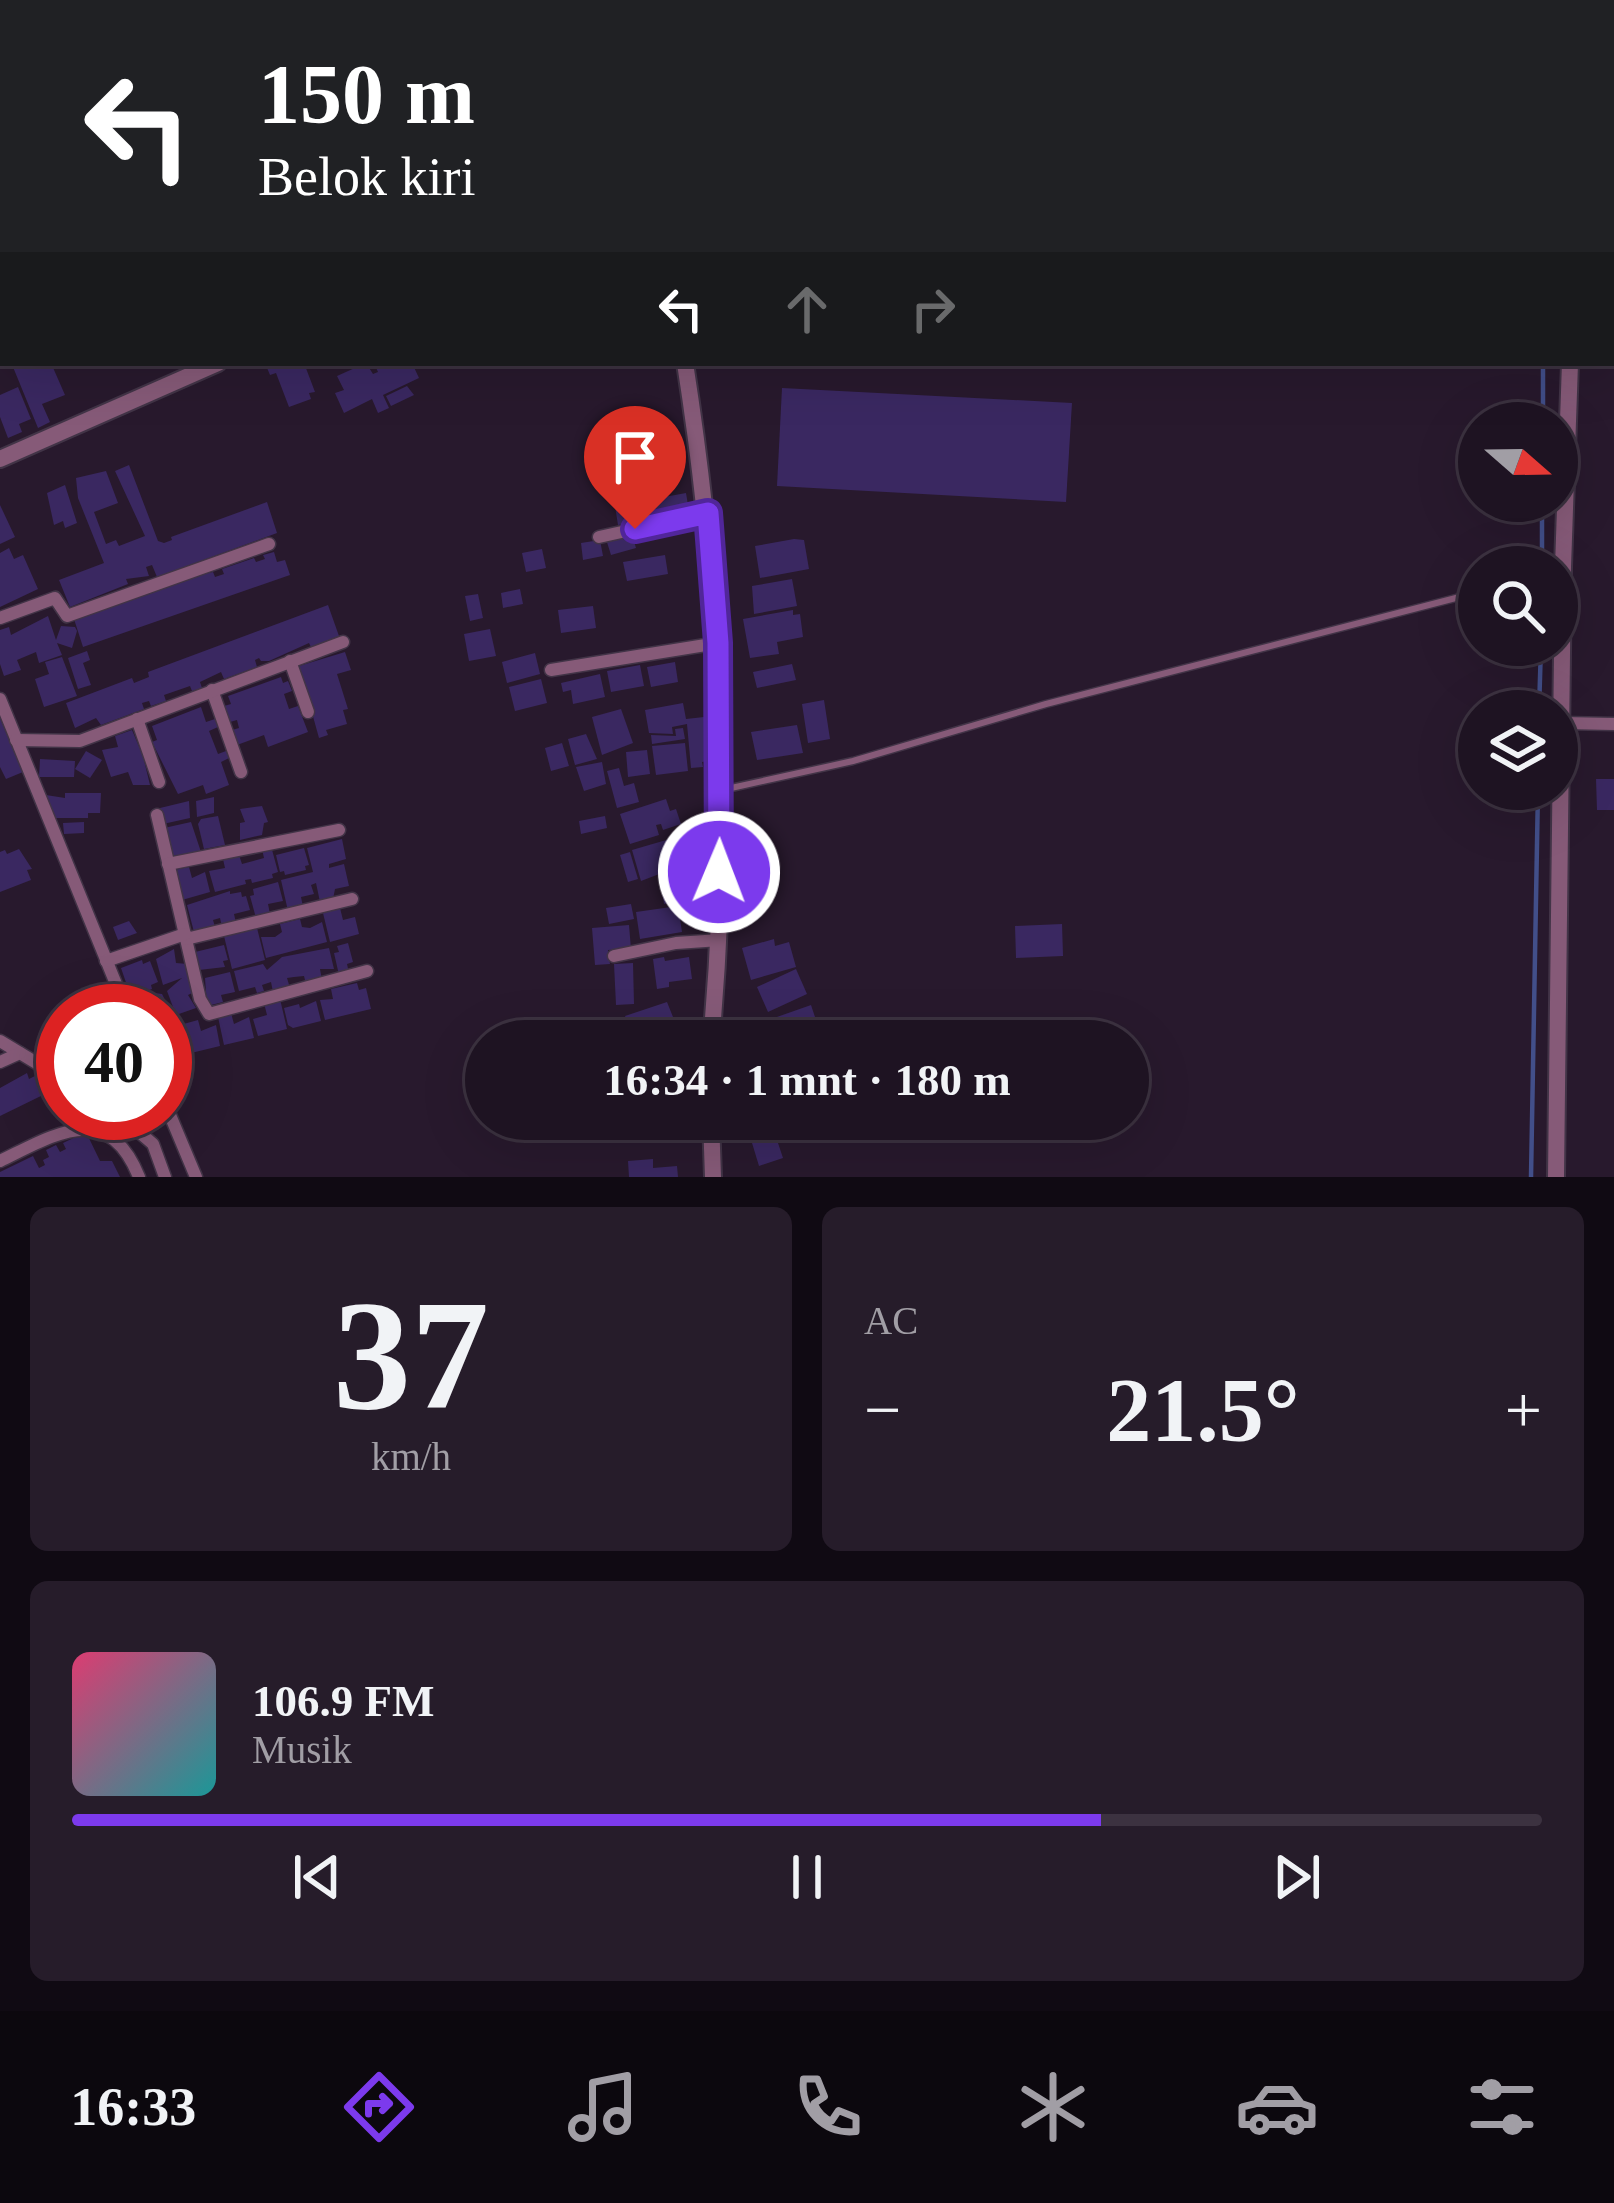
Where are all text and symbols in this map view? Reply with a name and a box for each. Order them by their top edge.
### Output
icon: left [60,48,216,204]
text: 150 m [258,48,475,141]
text: Belok kiri [258,147,475,207]
icon: left [648,276,714,342]
icon: ahead [774,276,840,342]
icon: right [900,276,966,342]
north arrow [1458,402,1578,522]
map controls [1458,402,1578,810]
pin [584,406,686,529]
icon: arrive [602,424,668,490]
button: search [1458,546,1578,666]
button: layers [1458,690,1578,810]
position arrow [656,809,782,935]
speed limit sign: 40 [36,984,192,1140]
text: 16:34 · 1 mnt · 180 m [603,1055,1011,1105]
text: 37 [333,1269,489,1442]
text: AC [864,1299,918,1342]
text: 21.5° [1106,1361,1300,1460]
text: − [864,1373,901,1446]
text: + [1505,1373,1542,1446]
text: km/h [371,1435,451,1478]
text: 106.9 FM [252,1676,434,1726]
text: Musik [252,1728,352,1771]
icon: previous [284,1844,350,1910]
icon: pause [774,1844,840,1910]
icon: next [1264,1844,1330,1910]
icon: directions [337,2065,421,2149]
icon: music [561,2065,645,2149]
icon: phone [786,2065,870,2149]
icon: climate [1011,2065,1095,2149]
icon: car [1235,2065,1319,2149]
icon: filters [1460,2065,1544,2149]
text: 16:33 [70,2077,196,2137]

